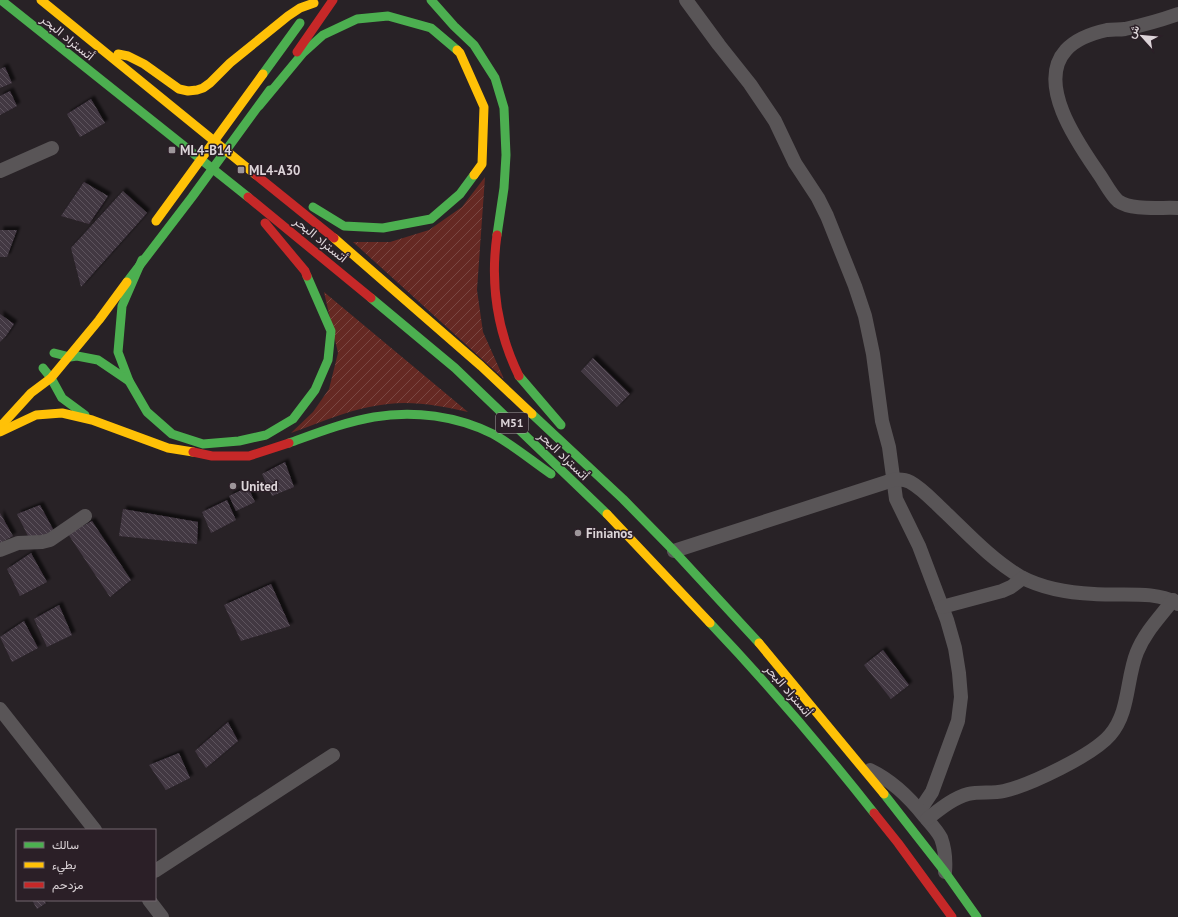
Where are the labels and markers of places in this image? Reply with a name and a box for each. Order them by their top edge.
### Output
place label: ML4-B14 [180,142,232,159]
marker: ML4-B14 [167,145,177,155]
place label: ML4-A30 [249,162,300,179]
marker: ML4-A30 [236,165,246,175]
place label: United [241,478,278,495]
marker: United [228,481,238,491]
place label: Finianos [586,525,633,542]
marker: Finianos [573,528,583,538]

